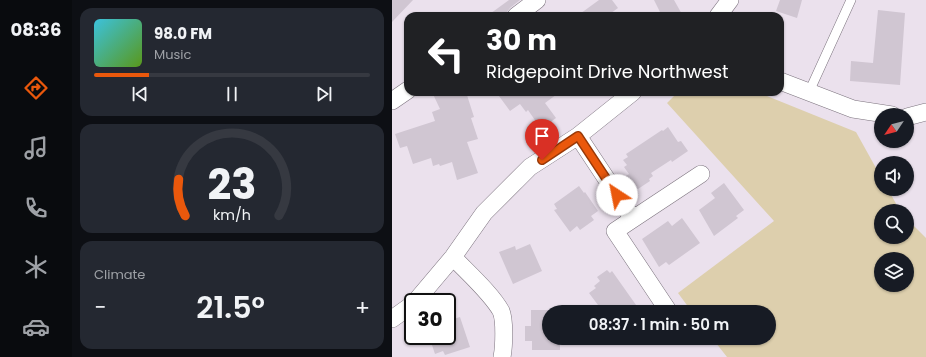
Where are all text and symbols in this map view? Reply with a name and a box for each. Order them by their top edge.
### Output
text: 08:36 [11,17,61,42]
text: 30 m [486,21,557,60]
text: 98.0 FM [154,23,212,44]
icon: left [420,28,472,80]
text: Music [154,45,191,64]
text: Ridgepoint Drive Northwest [486,59,729,84]
icon: directions [22,74,50,102]
icon: previous [129,83,151,105]
icon: pause [221,83,243,105]
icon: next [313,83,335,105]
north arrow [874,108,914,148]
map controls [874,108,914,292]
pin [525,119,559,160]
icon: arrive [531,125,553,147]
icon: music [22,134,50,162]
text: 23 [208,155,256,214]
button: sound [874,156,914,196]
position arrow [596,174,638,216]
icon: phone [22,194,50,222]
button: search [874,204,914,244]
text: km/h [213,205,251,225]
button: layers [874,252,914,292]
icon: climate [22,253,50,281]
text: Climate [94,265,145,284]
text: 21.5° [196,286,265,329]
text: − [94,292,106,323]
text: + [355,292,370,323]
speed limit sign: 30 [404,293,456,345]
icon: car [22,313,50,341]
text: 08:37 · 1 min · 50 m [589,314,729,335]

